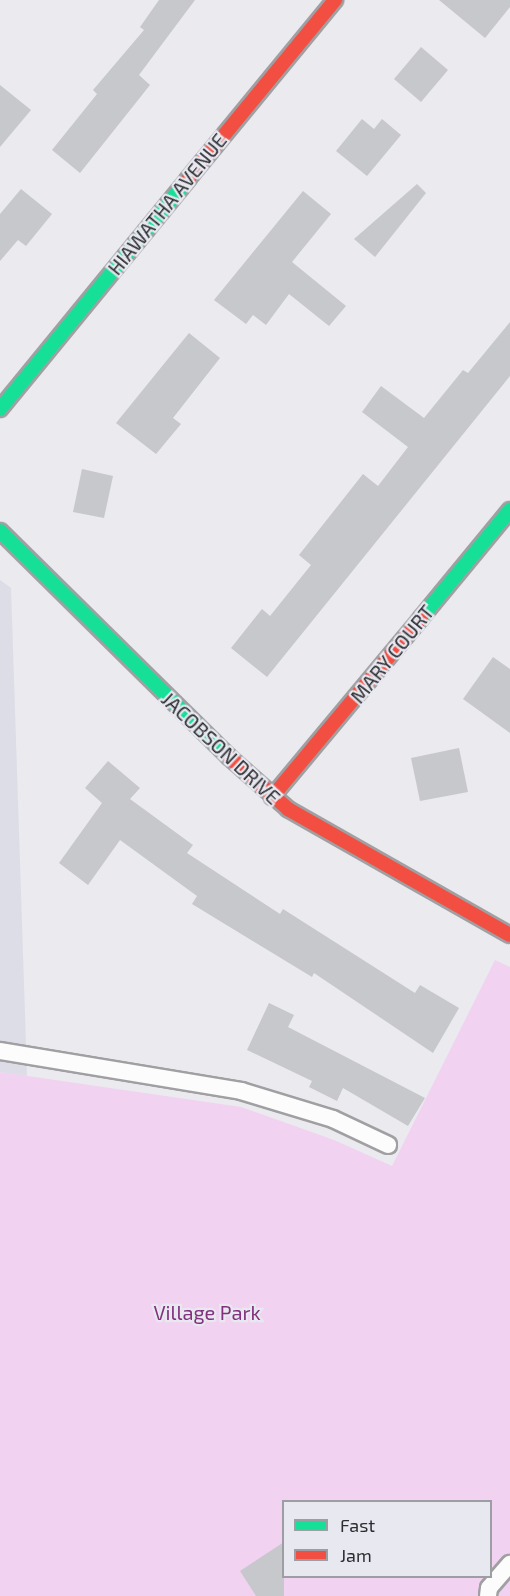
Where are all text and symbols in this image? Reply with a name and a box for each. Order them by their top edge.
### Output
street label: HIAWATHA AVENUE [102,128,232,280]
street label: MARY COURT [345,600,439,708]
street label: JACOBSON DRIVE [157,687,285,809]
park label: Village Park [153,1300,261,1324]
legend [282,1500,492,1578]
text: Fast [340,1514,375,1536]
text: Jam [340,1544,372,1566]

